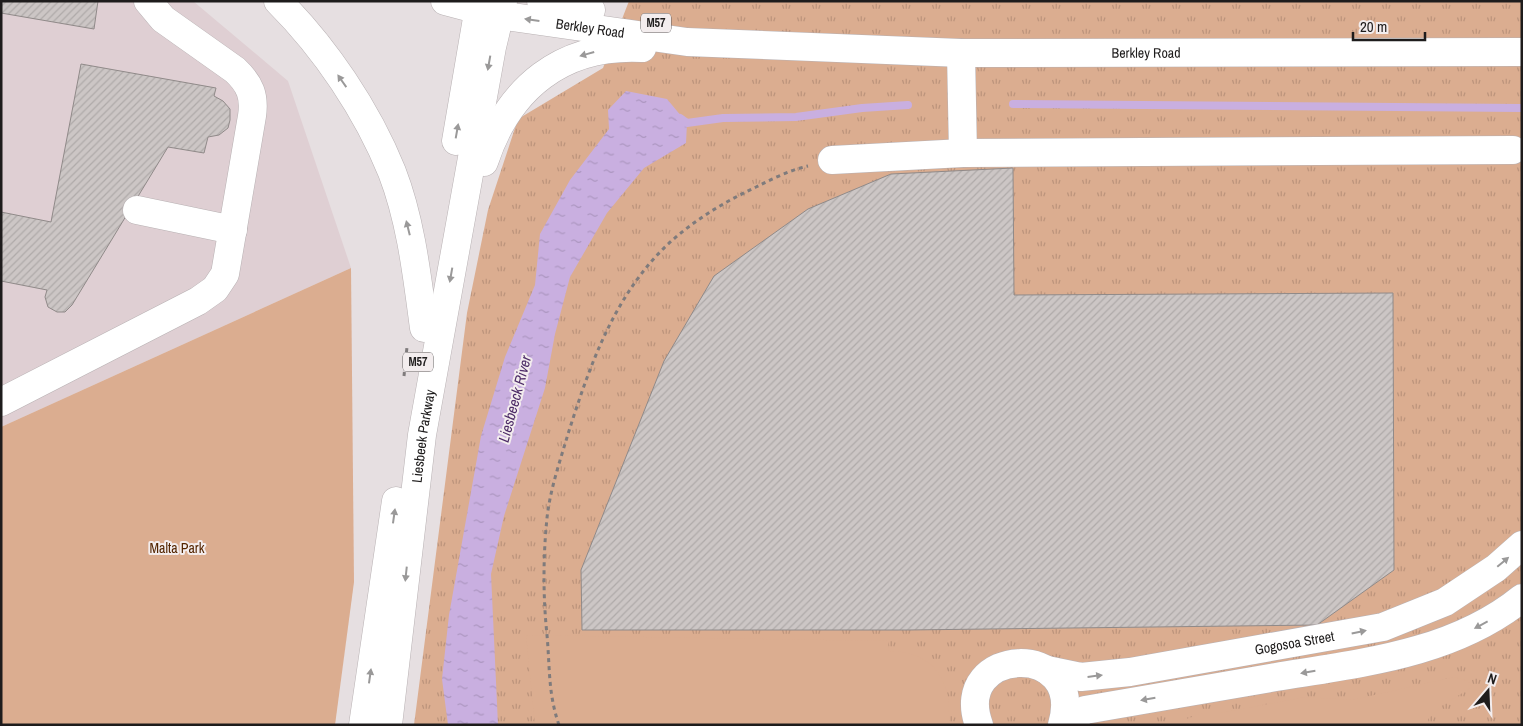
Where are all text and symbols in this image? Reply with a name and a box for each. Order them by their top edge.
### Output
scale bar [1353,10,1426,42]
road number: M57 [641,13,671,32]
street label: Berkley Road [555,14,626,42]
one-way arrow [523,16,539,24]
text: 20 m [1360,16,1387,37]
street label: Berkley Road [1112,44,1181,62]
one-way arrow [580,50,595,58]
one-way arrow [485,56,493,72]
one-way arrow [337,74,347,88]
one-way arrow [454,123,462,139]
one-way arrow [404,221,412,236]
one-way arrow [446,267,454,283]
road number: M57 [403,352,433,372]
water label: Liesbeeck River [493,352,536,445]
street label: Liesbeek Parkway [407,388,439,484]
one-way arrow [390,507,398,523]
park label: Malta Park [150,539,205,557]
one-way arrow [1497,557,1509,568]
one-way arrow [402,566,410,582]
one-way arrow [1474,620,1487,629]
street label: Gogosoa Street [1253,627,1336,659]
one-way arrow [1351,628,1366,636]
north arrow [1463,666,1513,716]
one-way arrow [366,668,374,684]
one-way arrow [1300,668,1316,676]
text: N [1485,669,1499,689]
one-way arrow [1087,672,1103,680]
one-way arrow [1140,695,1156,703]

